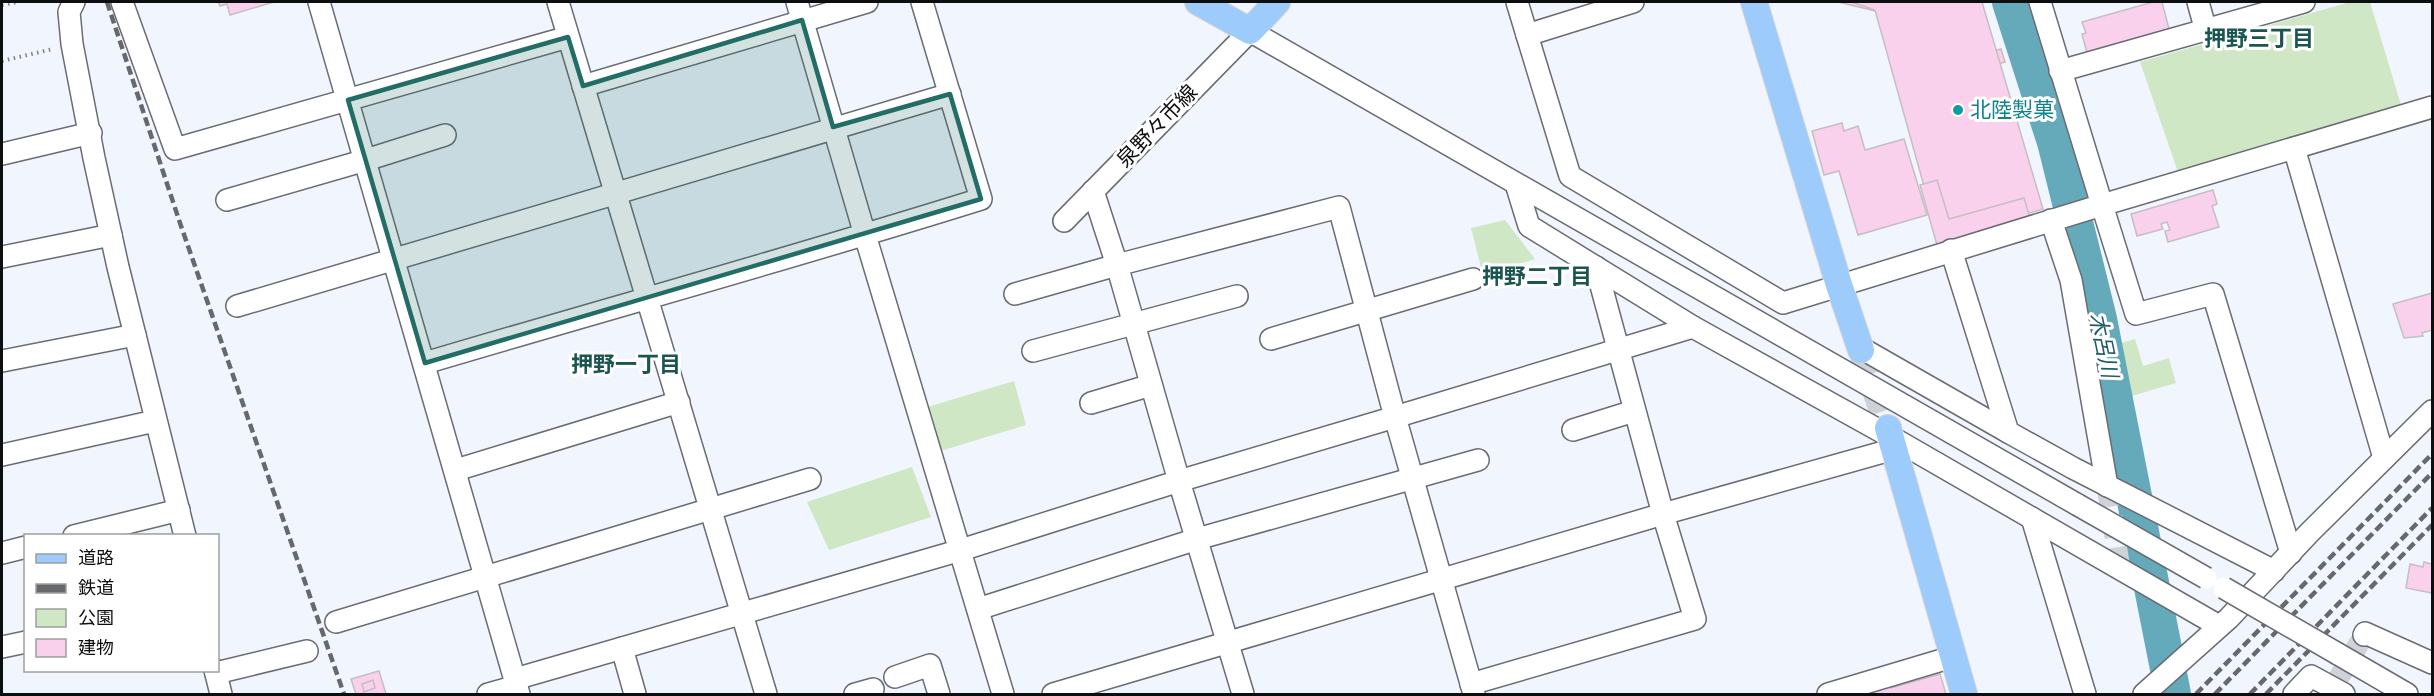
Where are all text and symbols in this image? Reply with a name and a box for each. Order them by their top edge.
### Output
district label: 押野三丁目 [2204,25,2314,52]
street label: 泉野々市線 [1111,79,1203,173]
place label: 北陸製菓 [1970,97,2054,123]
marker: 北陸製菓 [1951,103,1965,117]
district label: 押野二丁目 [1482,263,1592,290]
water label: 木呂川 [2083,310,2124,382]
district label: 押野一丁目 [571,351,681,378]
legend [24,534,219,672]
text: 道路 [78,547,114,569]
text: 鉄道 [78,577,114,599]
text: 公園 [78,607,114,629]
text: 建物 [78,637,114,659]

